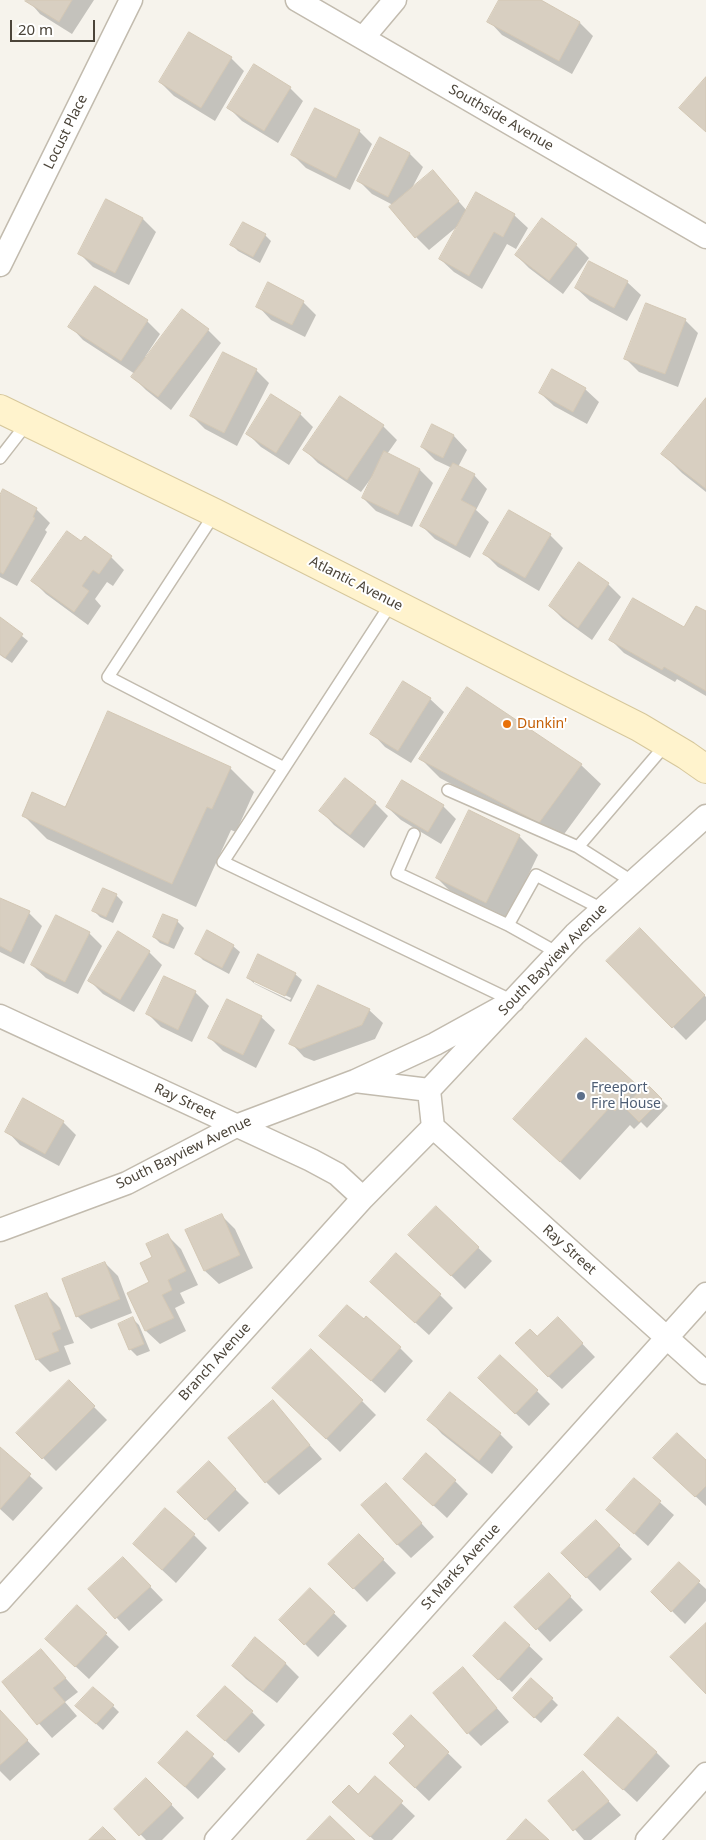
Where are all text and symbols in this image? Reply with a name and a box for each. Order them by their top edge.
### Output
scale bar [12,10,98,42]
text: 20 m [18,19,53,39]
street label: Southside Avenue [446,81,556,155]
street label: Locust Place [41,92,91,172]
street label: Atlantic Avenue [307,553,405,615]
place label: Dunkin' [517,716,567,732]
marker: Dunkin' [501,718,513,730]
street label: South Bayview Avenue [495,901,611,1019]
street label: Ray Street [151,1080,219,1124]
place label: Freeport Fire House [591,1080,661,1112]
marker: Freeport Fire House [575,1090,587,1102]
street label: South Bayview Avenue [114,1113,254,1193]
street label: Ray Street [539,1222,599,1278]
street label: Branch Avenue [176,1319,254,1405]
street label: St Marks Avenue [418,1521,504,1613]

